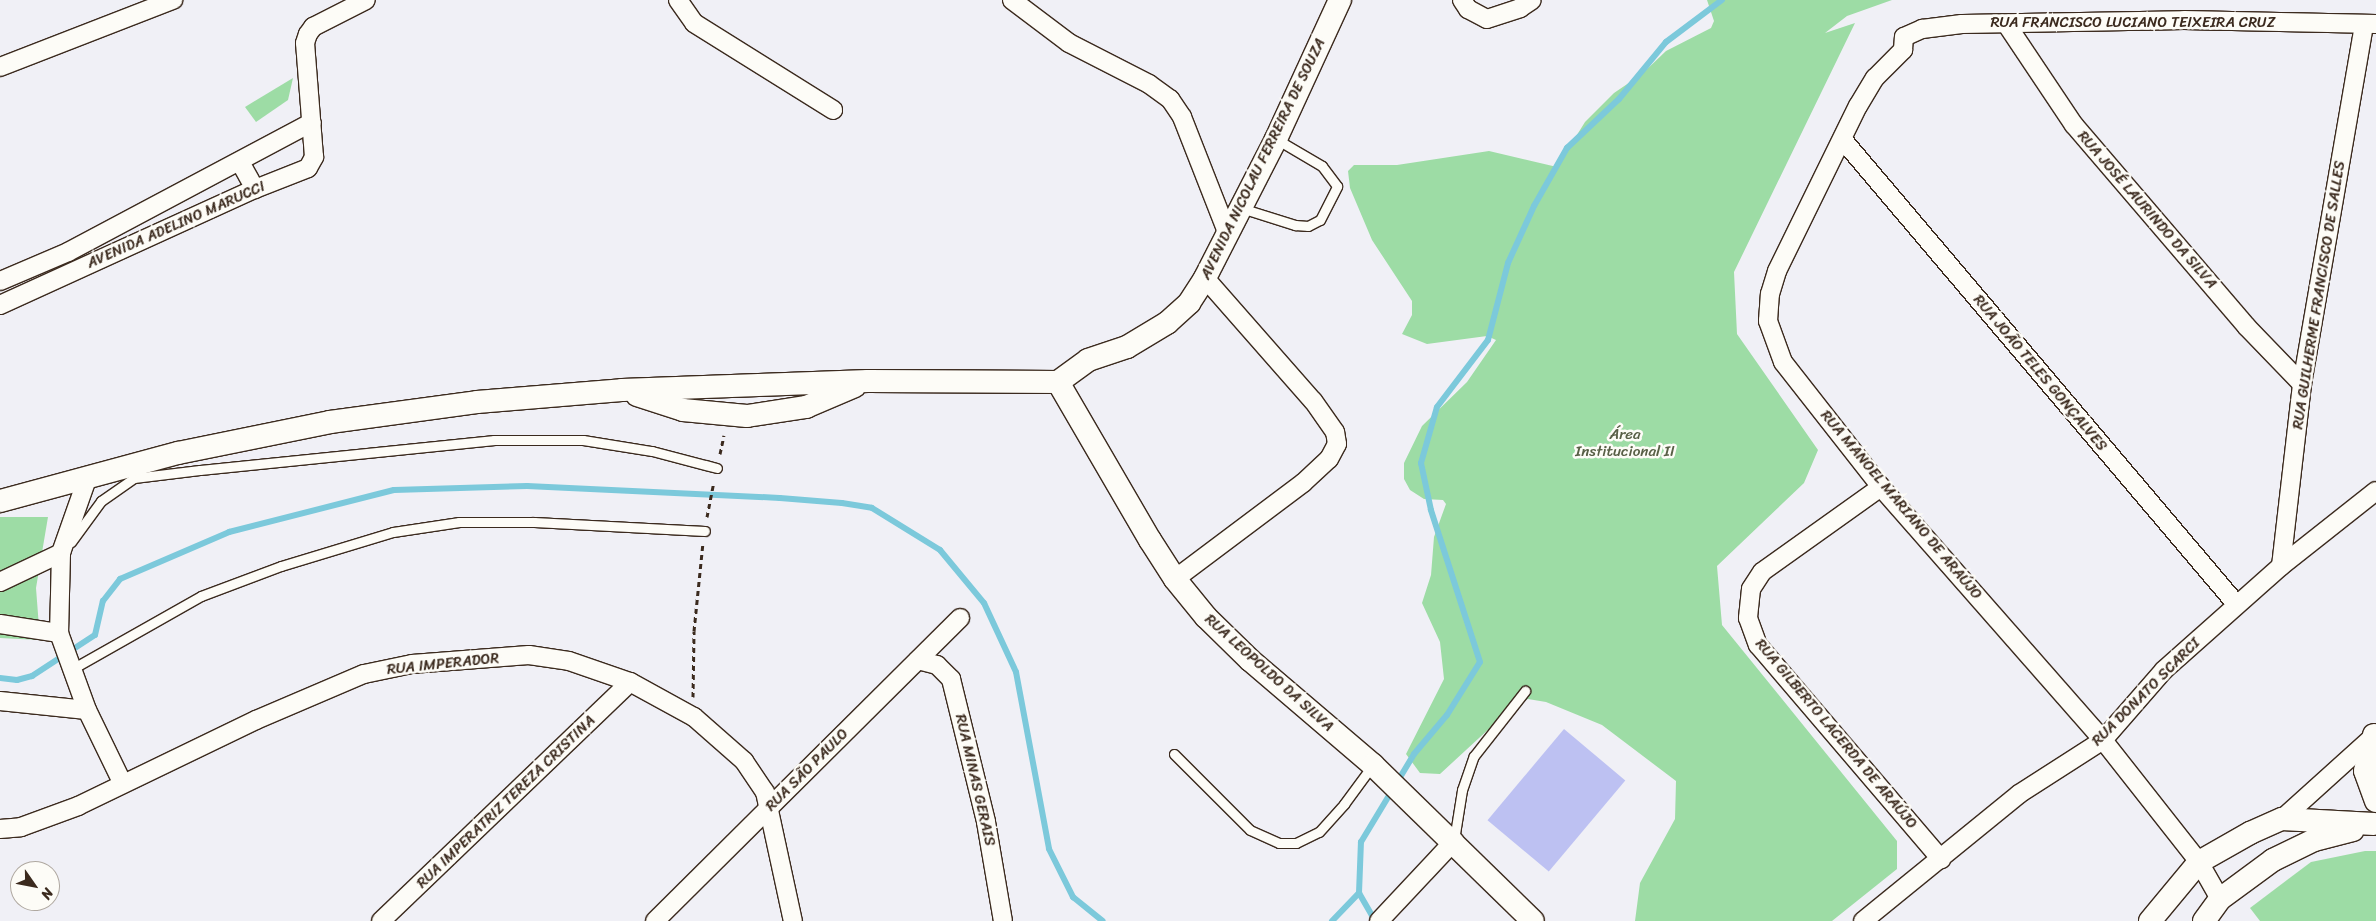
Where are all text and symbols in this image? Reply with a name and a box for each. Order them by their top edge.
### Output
street label: RUA FRANCISCO LUCIANO TEIXEIRA CRUZ [1990,14,2276,32]
street label: AVENIDA NICOLAU FERREIRA DE SOUZA [1196,34,1330,284]
street label: RUA JOSÉ LAURINDO DA SILVA [2072,126,2222,294]
street label: RUA GUILHERME FRANCISCO DE SALLES [2289,159,2349,431]
street label: AVENIDA ADELINO MARUCCI [85,178,267,272]
street label: RUA JOÃO TELES GONÇALVES [1969,291,2111,455]
street label: RUA MANOEL MARIANO DE ARAÚJO [1817,407,1985,603]
park label: Área Institucional II [1575,425,1675,460]
street label: RUA LEOPOLDO DA SILVA [1200,610,1338,736]
street label: RUA GILBERTO LACERDA DE ARAÚJO [1750,634,1922,834]
street label: RUA DONATO SCARCI [2089,635,2203,749]
street label: RUA IMPERADOR [386,649,500,679]
street label: RUA IMPERATRIZ TEREZA CRISTINA [412,711,600,893]
street label: RUA MINAS GERAIS [951,714,999,846]
street label: RUA SÃO PAULO [762,725,852,815]
north arrow [10,861,60,911]
text: N [34,883,60,905]

